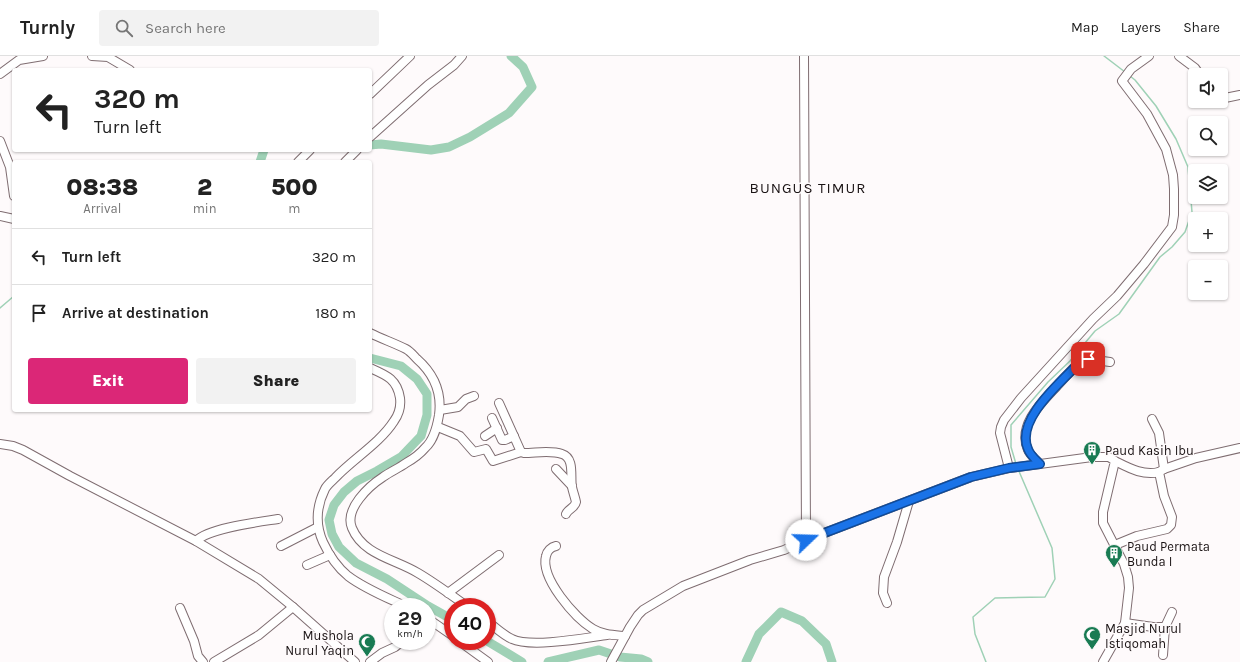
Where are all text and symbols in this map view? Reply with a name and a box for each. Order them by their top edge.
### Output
search box [99,10,379,46]
text: Turnly [20,17,75,39]
icon: search [113,17,135,39]
text: Search here [145,19,226,37]
text: Map [1071,19,1099,36]
text: Layers [1121,19,1161,36]
text: Share [1183,19,1220,36]
map controls [1188,68,1228,300]
button: sound [1188,68,1228,108]
text: 320 m [94,82,180,115]
icon: left [28,84,80,136]
text: Turn left [94,116,162,138]
button: search [1188,116,1228,156]
button: layers [1188,164,1228,204]
text: 08:38 [66,173,138,201]
text: 2 [197,173,212,201]
text: 500 [271,173,318,201]
district label: BUNGUS TIMUR [750,179,866,197]
text: Arrival [83,201,121,216]
text: min [193,201,217,216]
text: m [288,201,300,216]
button: + [1188,212,1228,252]
icon: left [28,246,50,268]
text: Turn left [62,248,121,266]
text: 320 m [312,248,356,266]
button: − [1188,260,1228,300]
icon: arrive [28,302,50,324]
text: Arrive at destination [62,304,209,322]
text: 180 m [315,304,356,322]
pin [1071,342,1105,376]
icon: arrive [1077,348,1099,370]
button: Exit [28,358,188,404]
button: Share [196,358,356,404]
building icon: Paud Kasih Ibu [1082,440,1102,465]
place label: Paud Kasih Ibu [1105,443,1194,458]
position arrow [785,519,827,561]
place label: Paud Permata Bunda I [1127,539,1210,569]
building icon: Paud Permata Bunda I [1104,543,1124,568]
speed limit sign: 40 [444,598,496,650]
text: 29 [398,607,422,630]
place label: Masjid Nurul Istiqomah [1105,621,1182,652]
mosque icon: Masjid Nurul Istiqomah [1082,625,1102,650]
place label: Mushola Nurul Yaqin [285,628,354,659]
text: km/h [397,628,423,640]
mosque icon: Mushola Nurul Yaqin [357,632,377,657]

